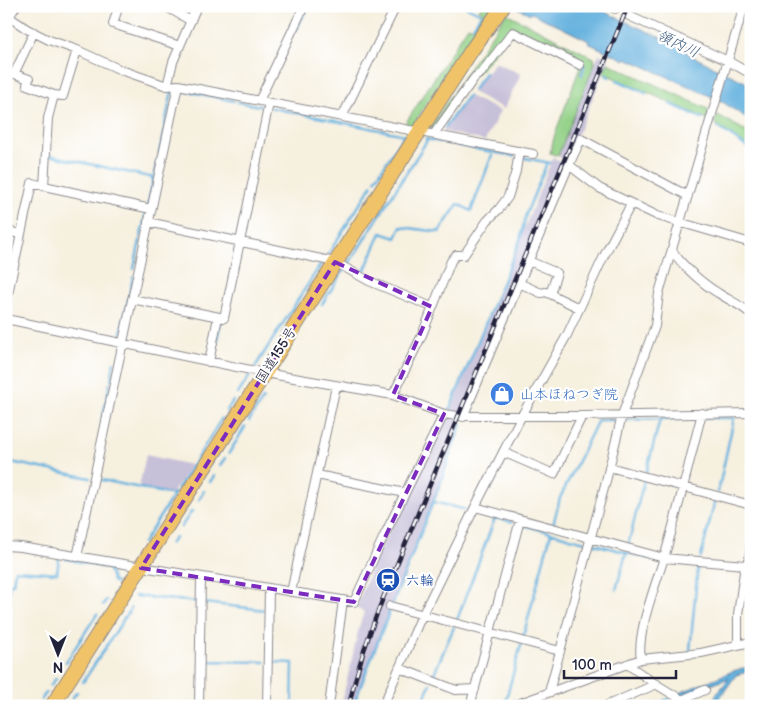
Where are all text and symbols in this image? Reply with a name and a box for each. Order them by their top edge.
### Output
water label: 領内川 [654,26,702,62]
street label: 国道155号 [252,324,300,386]
shop icon: 山本ほねつぎ院 [489,381,515,407]
place label: 山本ほねつぎ院 [520,386,618,403]
station icon: 六輪 [375,567,401,593]
place label: 六輪 [406,572,434,589]
north arrow [32,630,82,680]
scale bar [564,647,677,679]
text: 100 m [572,656,612,675]
text: N [53,658,63,675]

